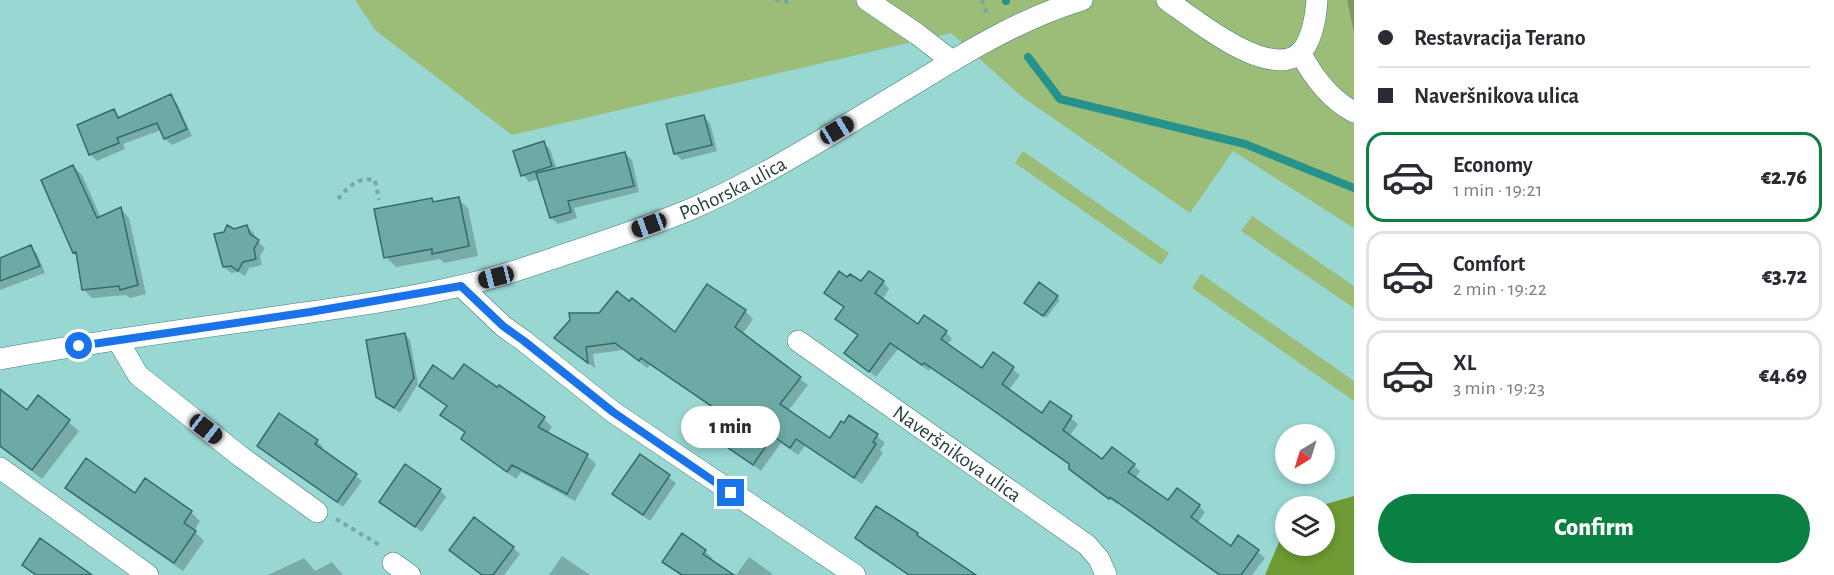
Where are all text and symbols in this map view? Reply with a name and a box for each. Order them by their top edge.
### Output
text: Restavracija Terano [1414,27,1586,49]
text: Naveršnikova ulica [1414,85,1579,107]
car [817,113,857,147]
icon: car [1381,150,1435,204]
street label: Pohorska ulica [676,152,790,223]
text: Economy [1453,154,1533,176]
text: €2.76 [1761,166,1807,188]
text: 1 min · 19:21 [1453,180,1542,200]
car [629,210,669,240]
icon: car [1381,249,1435,303]
text: Comfort [1453,253,1525,275]
car [476,264,516,290]
text: €3.72 [1762,265,1807,287]
text: 2 min · 19:22 [1453,279,1547,299]
route start [65,332,92,359]
icon: car [1381,348,1435,402]
text: XL [1453,352,1476,374]
text: €4.69 [1759,364,1807,386]
text: 3 min · 19:23 [1453,378,1545,398]
street label: Naveršnikova ulica [889,401,1026,506]
callout: 1 min [682,406,780,448]
car [186,411,226,447]
text: 1 min [709,417,752,437]
north arrow [1275,424,1335,484]
map controls [1275,424,1335,556]
route end [717,479,744,506]
button: Confirm [1378,494,1810,563]
button: layers [1275,496,1335,556]

